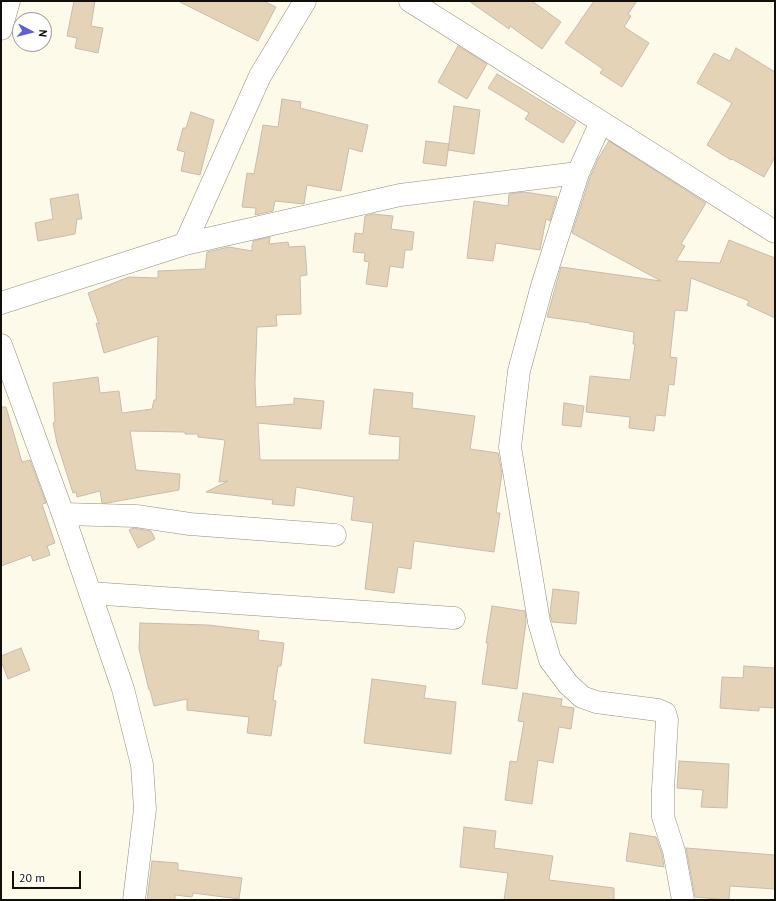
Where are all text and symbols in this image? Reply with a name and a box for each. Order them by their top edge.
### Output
north arrow [12,12,52,52]
text: N [36,29,50,38]
scale bar [14,863,83,889]
text: 20 m [19,870,45,885]

